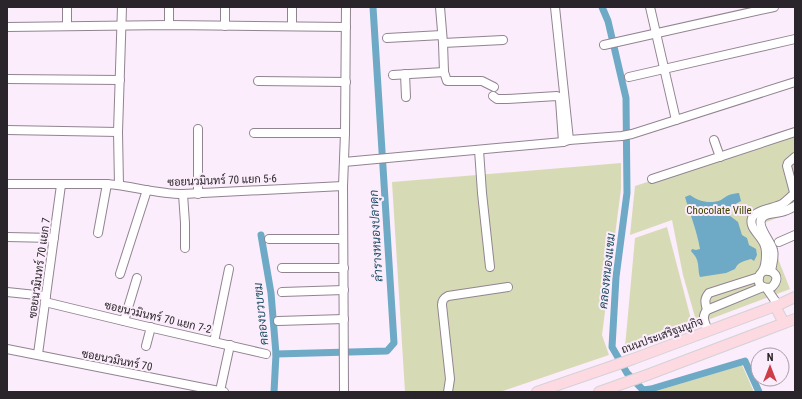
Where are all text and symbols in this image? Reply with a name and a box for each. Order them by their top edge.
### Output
street label: ซอยนวมินทร์ 70 แยก 5-6 [167,170,277,189]
water label: ลำรางหนองปลาดุก [367,189,387,282]
park label: Chocolate Ville [686,204,752,217]
street label: ซอยนวมินทร์ 70 แยก 7 [24,217,53,319]
water label: คลองหนองแขม [596,232,618,309]
water label: คลองบวบขม [251,281,271,346]
street label: ซอยนวมินทร์ 70 แยก 7-2 [103,297,213,336]
street label: ถนนประเสริฐมนูกิจ [620,315,705,357]
street label: ซอยนวมินทร์ 70 [80,345,154,374]
north arrow [750,347,790,387]
text: N [767,351,774,364]

